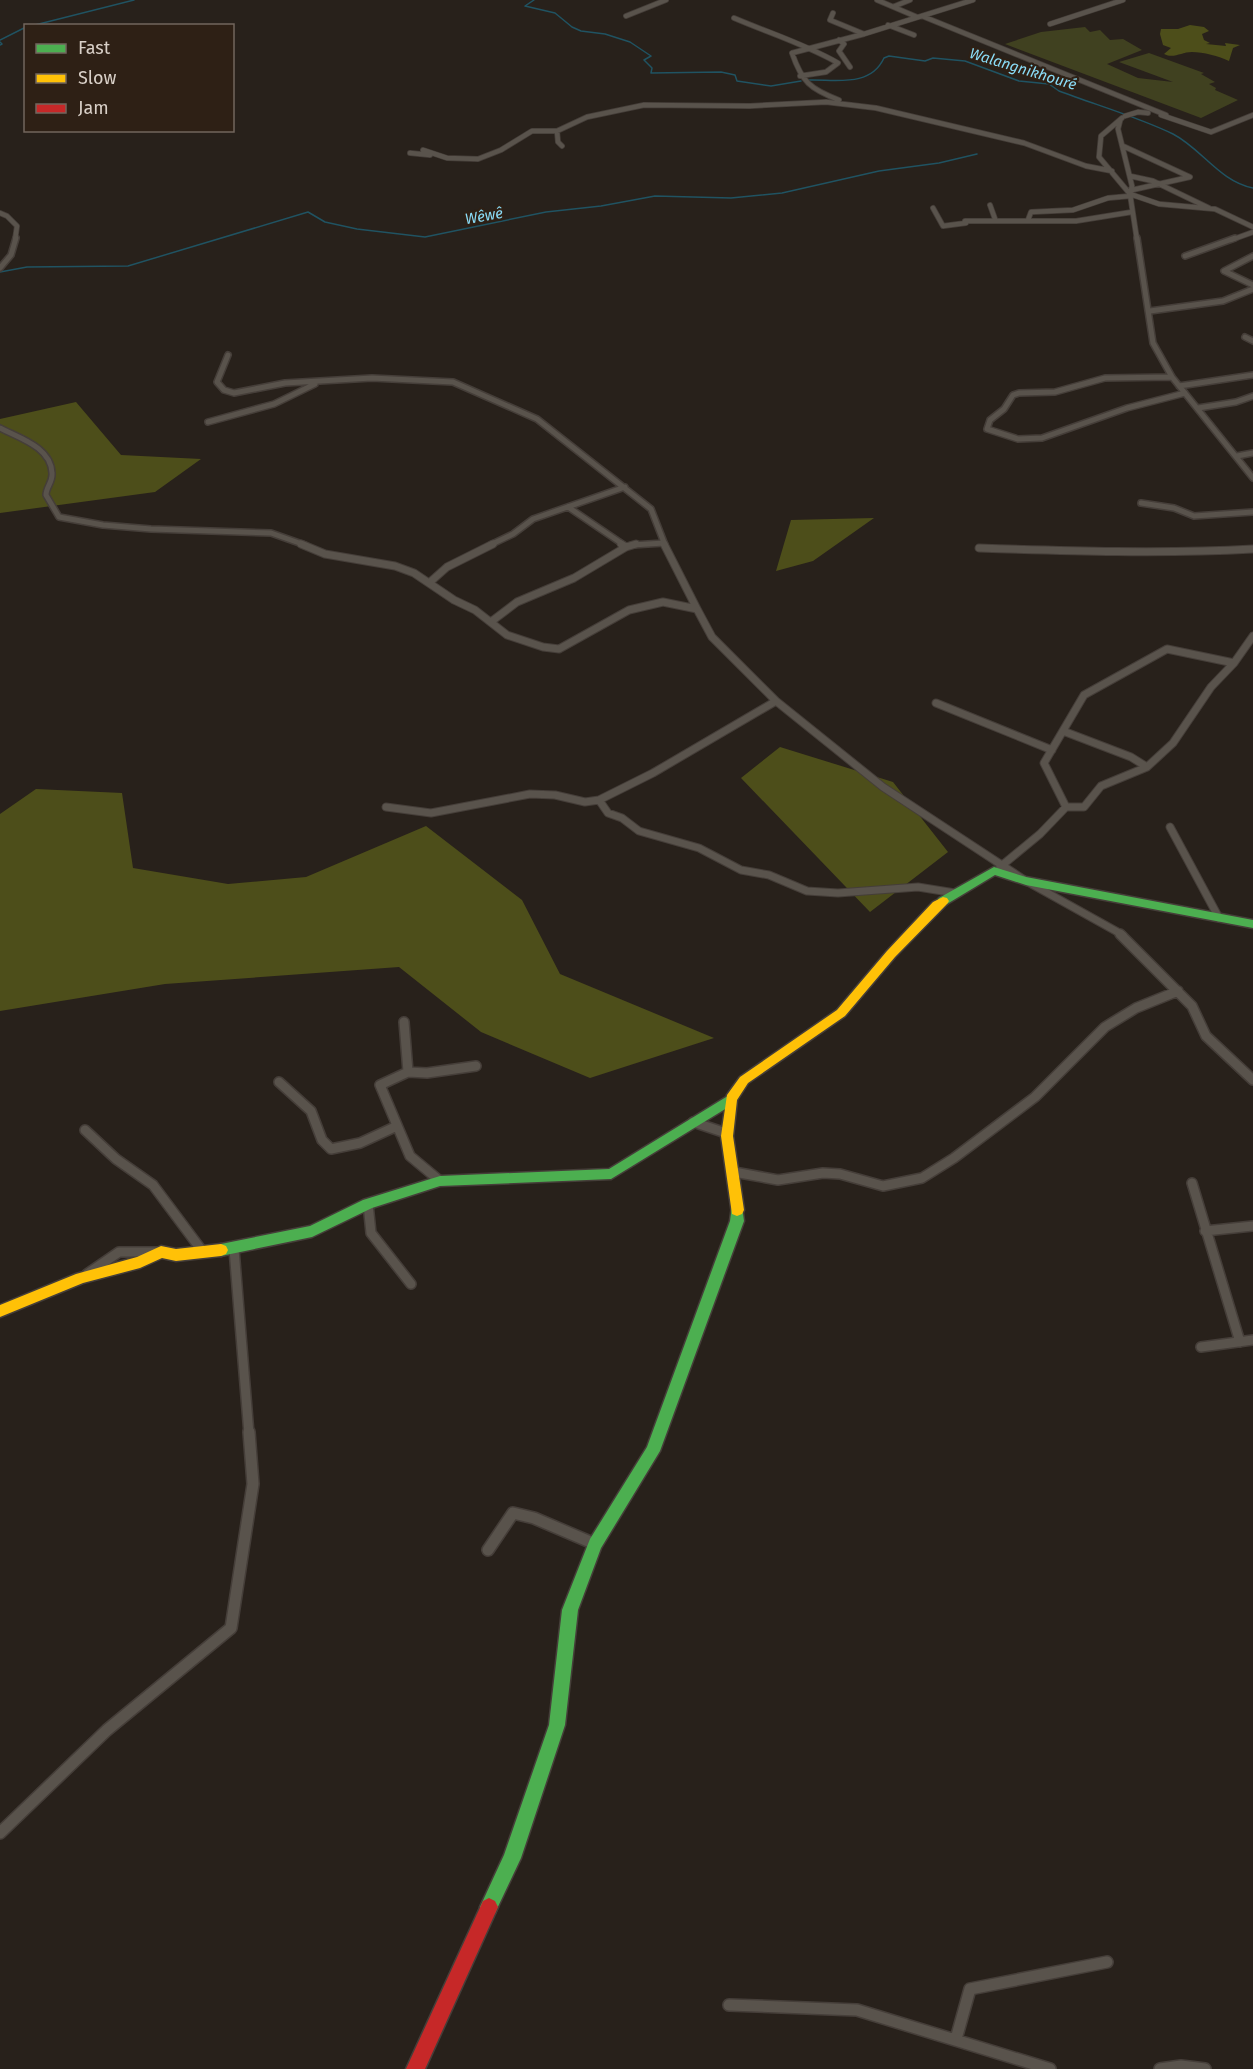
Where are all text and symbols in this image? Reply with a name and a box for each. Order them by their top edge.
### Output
legend [24,24,234,132]
text: Fast [78,37,111,59]
water label: Walangnikhouré [967,44,1079,94]
text: Slow [78,67,117,89]
text: Jam [78,97,109,119]
water label: Wêwê [464,204,505,228]

